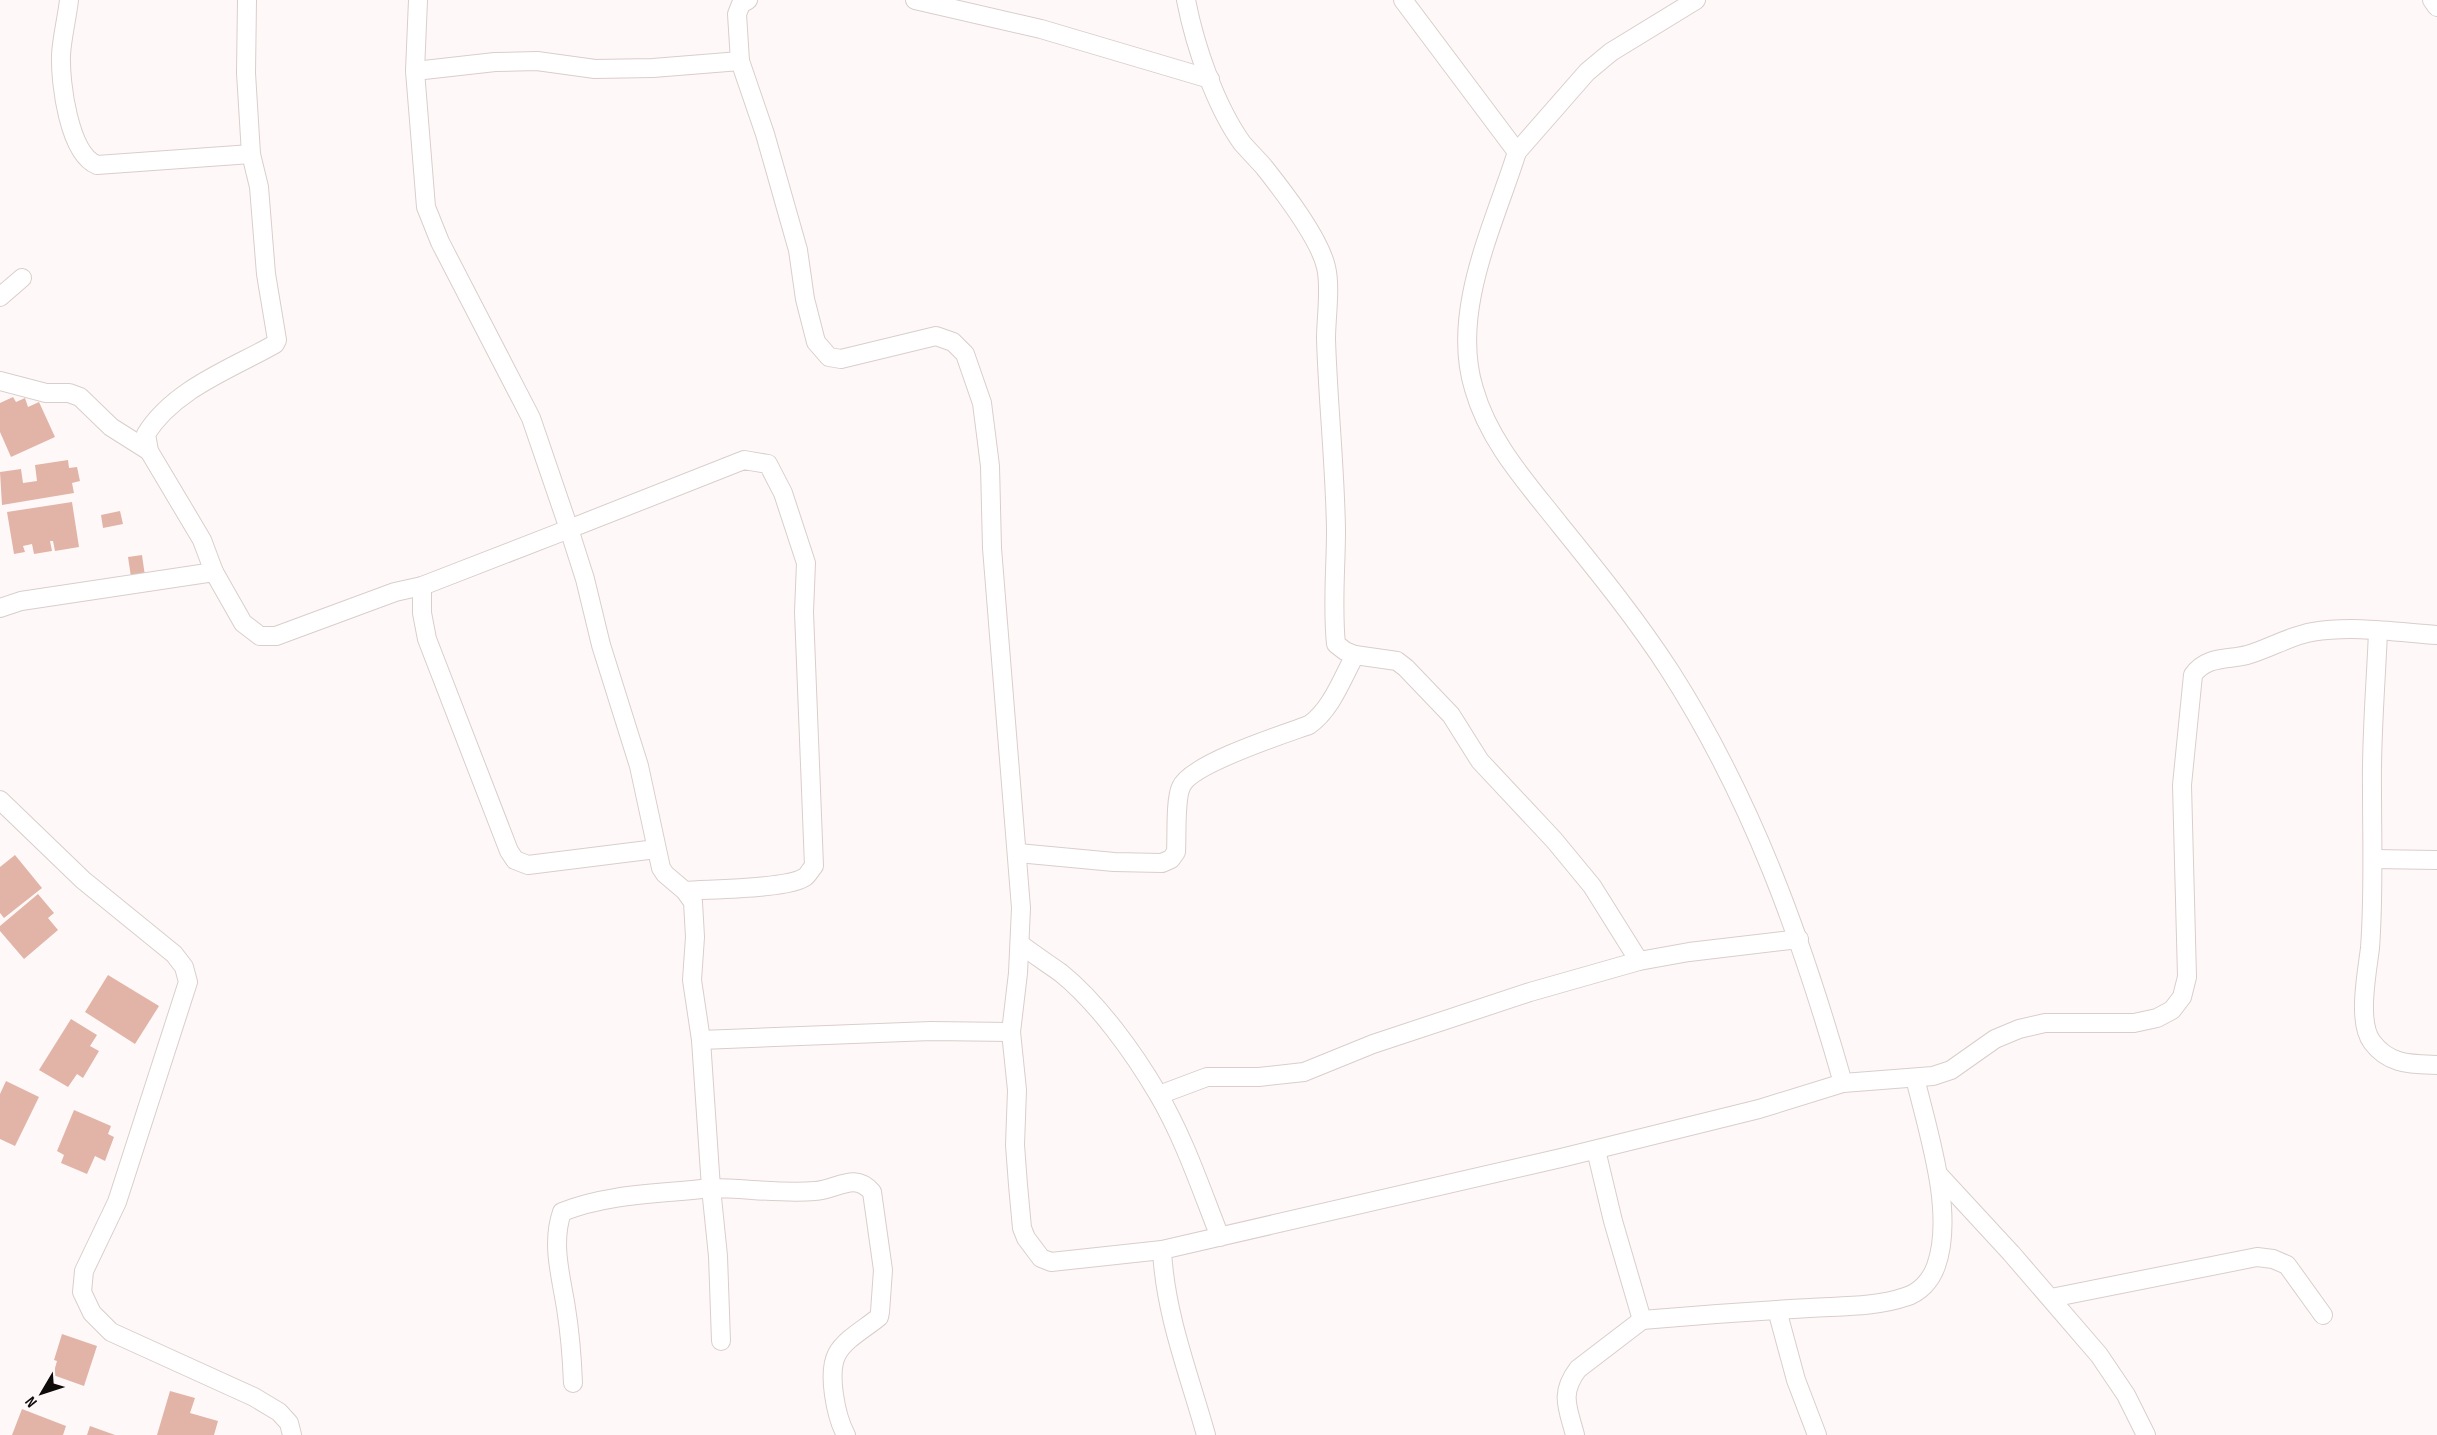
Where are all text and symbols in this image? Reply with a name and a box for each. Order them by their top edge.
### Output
north arrow [12,1363,72,1423]
text: N [21,1392,42,1411]

